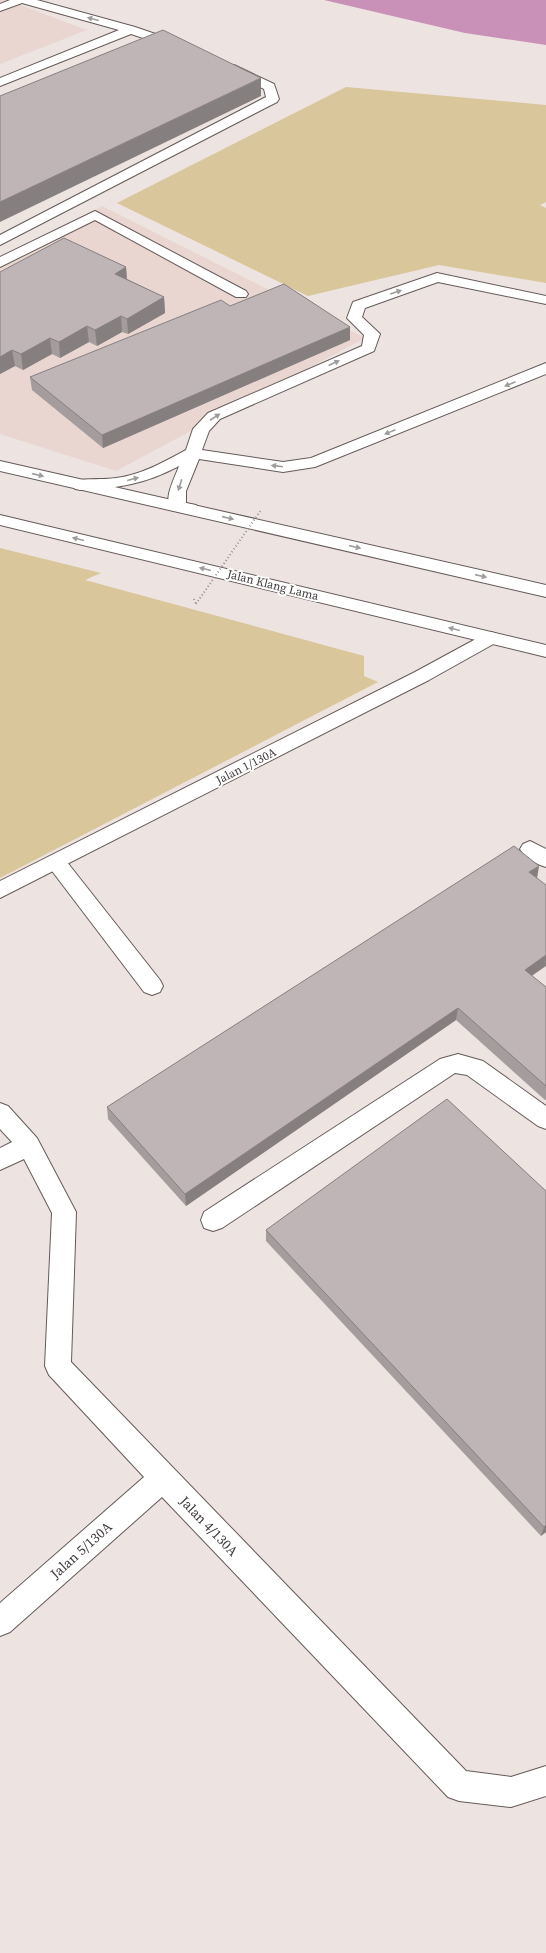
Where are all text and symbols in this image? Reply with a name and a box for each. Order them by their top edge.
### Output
one-way arrow [87,16,99,22]
one-way arrow [390,288,402,294]
one-way arrow [328,360,340,366]
one-way arrow [504,381,516,387]
one-way arrow [210,413,221,421]
one-way arrow [383,430,395,436]
one-way arrow [271,463,283,469]
one-way arrow [32,472,44,478]
one-way arrow [127,476,139,482]
one-way arrow [177,480,183,492]
one-way arrow [222,515,234,521]
one-way arrow [72,535,85,541]
one-way arrow [348,544,361,550]
one-way arrow [199,565,211,571]
street label: Jalan Klang Lama [225,566,321,604]
one-way arrow [475,573,488,579]
one-way arrow [447,626,459,632]
street label: Jalan 1/130A [212,744,279,789]
street label: Jalan 4/130A [174,1491,243,1561]
street label: Jalan 5/130A [45,1516,117,1584]

